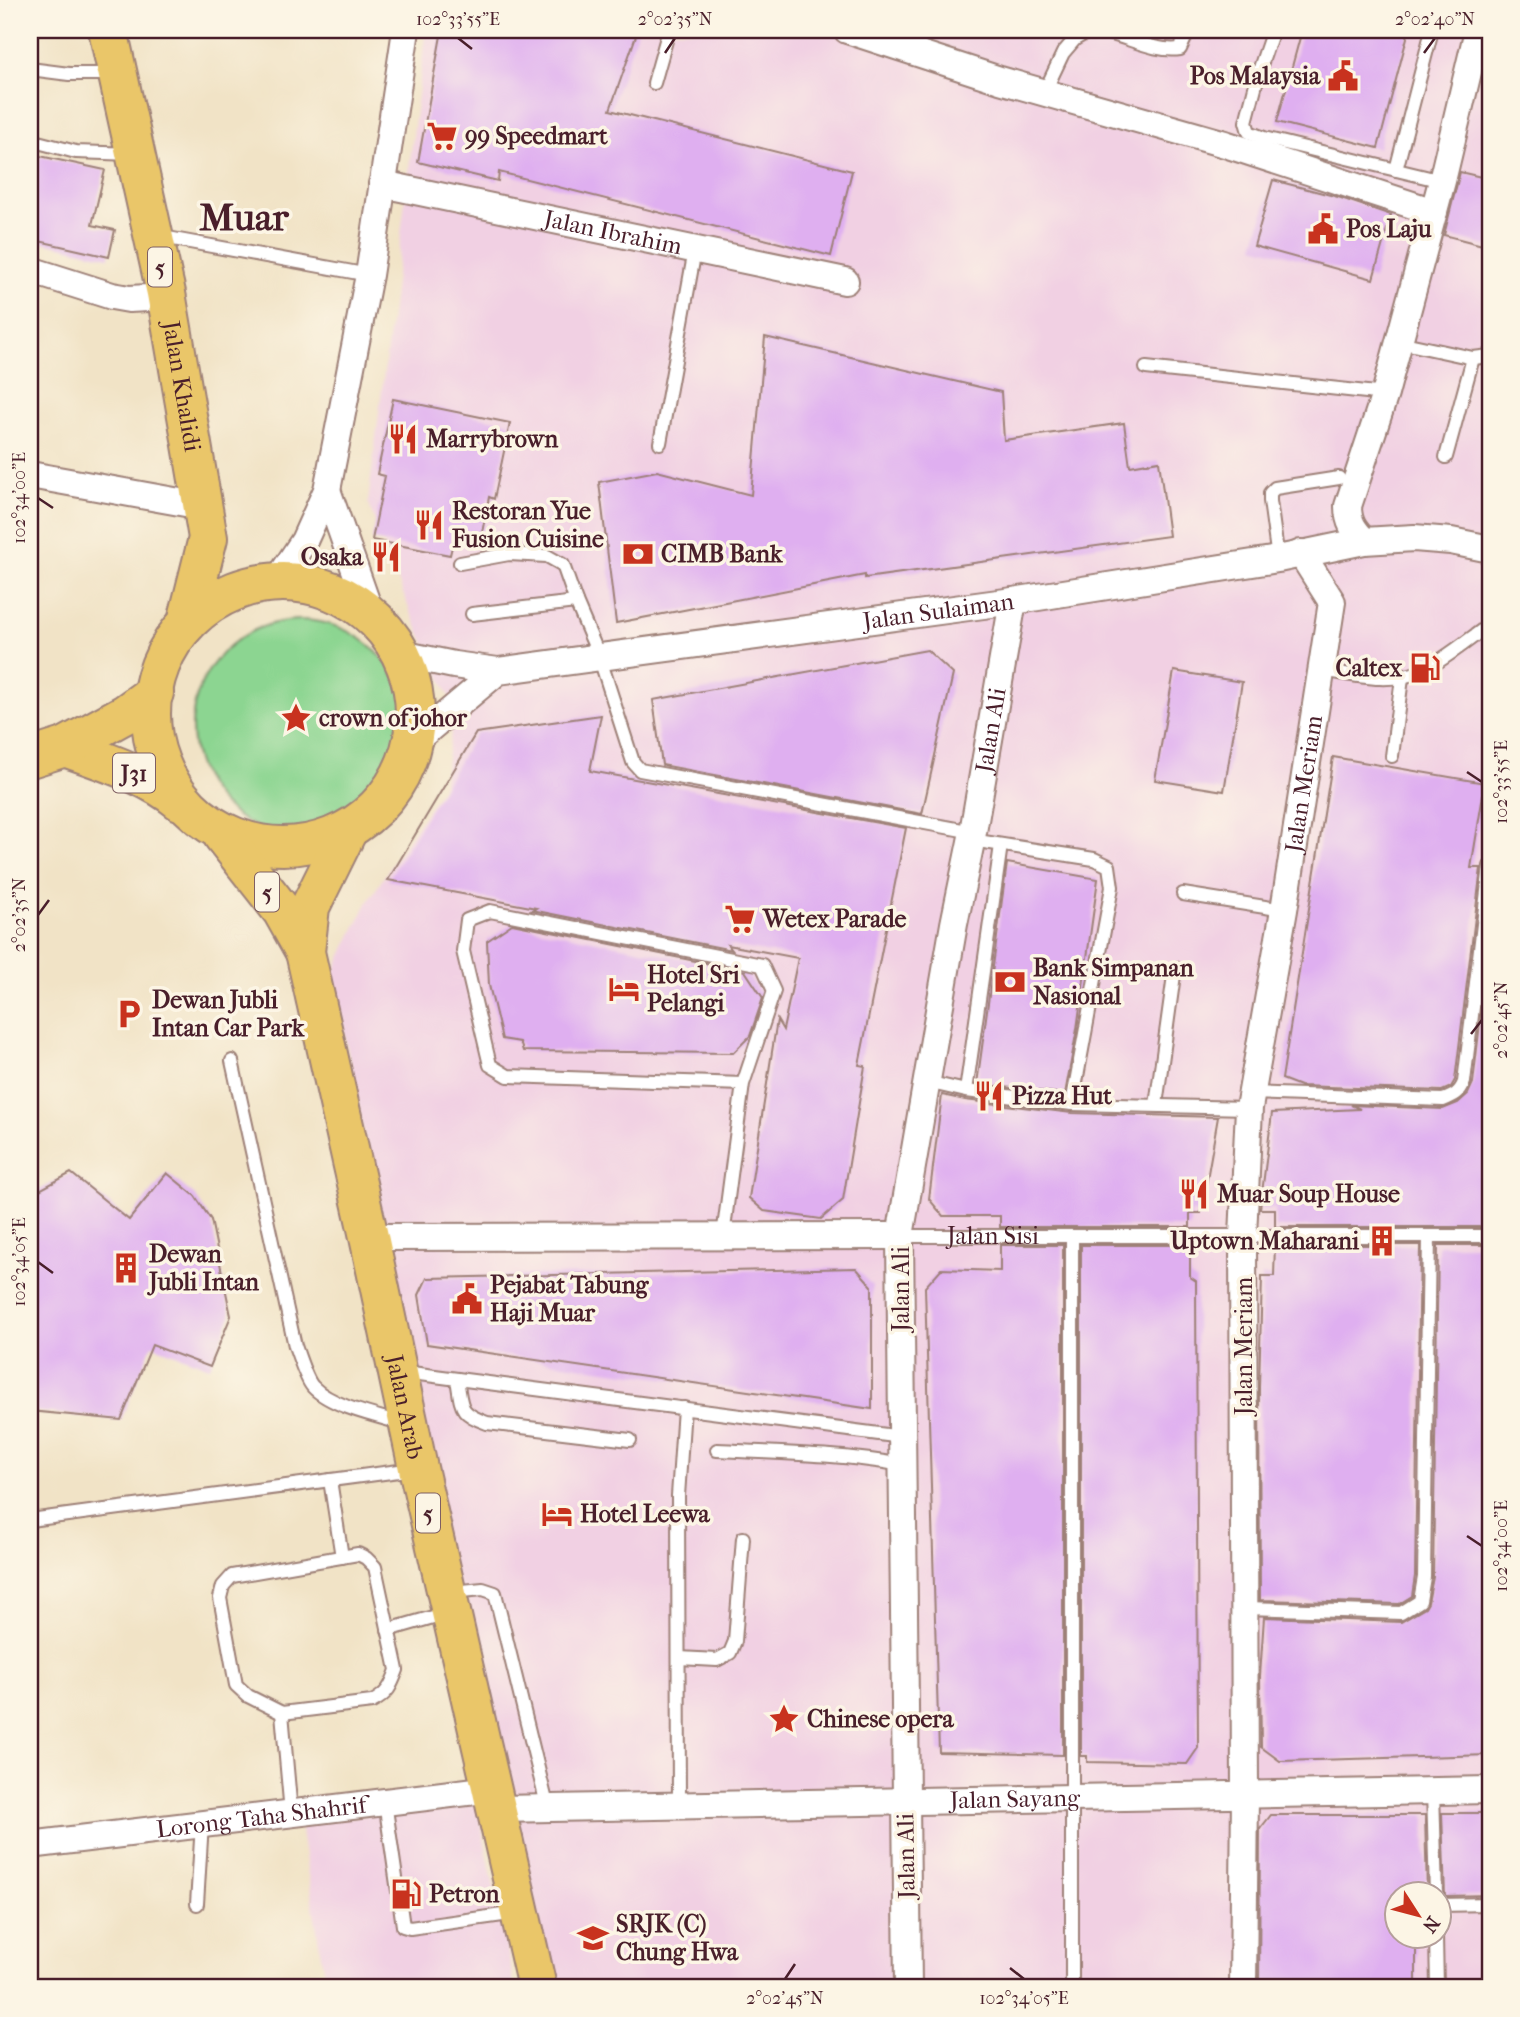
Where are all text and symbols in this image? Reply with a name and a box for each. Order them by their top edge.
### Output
text: 102°33'55"E [416,9,500,30]
text: 2°02'35"N [638,9,713,30]
text: 2°02'40"N [1395,9,1475,30]
public building icon: Pos Malaysia [1326,59,1360,93]
place label: Pos Malaysia [1190,62,1321,90]
supermarket icon: 99 Speedmart [425,119,459,153]
place label: 99 Speedmart [464,122,608,150]
district label: Muar [199,195,290,240]
street label: Jalan Ibrahim [540,204,684,260]
public building icon: Pos Laju [1306,212,1340,246]
place label: Pos Laju [1346,215,1432,243]
road number: 5 [148,248,172,286]
street label: Jalan Khalidi [157,317,207,454]
restaurant icon: Marrybrown [386,422,420,456]
place label: Marrybrown [426,425,559,453]
text: 102°34'00"E [9,452,30,544]
place label: Restoran Yue Fusion Cuisine [451,497,604,553]
restaurant icon: Restoran Yue Fusion Cuisine [412,508,446,542]
bank icon: CIMB Bank [621,537,655,571]
restaurant icon: Osaka [369,540,403,574]
place label: CIMB Bank [661,540,783,568]
place label: Osaka [301,543,364,571]
street label: Jalan Sulaiman [859,587,1016,636]
fuel station icon: Caltex [1408,651,1442,685]
place label: Caltex [1335,654,1402,682]
street label: Jalan Ali [969,685,1012,777]
place icon: crown of johor [279,701,313,735]
place label: crown of johor [319,704,468,732]
street label: Jalan Meriam [1279,713,1328,856]
text: 102°33'55"E [1491,740,1512,824]
road number: J31 [113,754,155,792]
road number: 5 [255,872,279,912]
text: 2°02'35"N [9,877,30,952]
supermarket icon: Wetex Parade [723,902,757,936]
place label: Wetex Parade [762,905,906,933]
place label: Bank Simpanan Nasional [1033,954,1195,1010]
place label: Hotel Sri Pelangi [647,961,740,1017]
bank icon: Bank Simpanan Nasional [993,965,1027,999]
hotel icon: Hotel Sri Pelangi [607,972,641,1006]
text: 2°02'45"N [1491,981,1512,1059]
place label: Dewan Jubli Intan Car Park [152,986,305,1042]
parking icon: Dewan Jubli Intan Car Park [112,997,146,1031]
restaurant icon: Pizza Hut [972,1079,1006,1113]
place label: Pizza Hut [1012,1082,1112,1110]
restaurant icon: Muar Soup House [1177,1177,1211,1211]
place label: Muar Soup House [1217,1180,1400,1208]
text: 102°34'05"E [9,1217,30,1307]
street label: Jalan Sisi [945,1222,1039,1250]
building icon: Uptown Maharani [1365,1224,1399,1258]
place label: Uptown Maharani [1169,1227,1360,1255]
place label: Dewan Jubli Intan [147,1240,260,1296]
street label: Jalan Ali [887,1246,915,1334]
building icon: Dewan Jubli Intan [109,1251,143,1285]
place label: Pejabat Tabung Haji Muar [490,1271,650,1327]
street label: Jalan Meriam [1230,1277,1258,1417]
public building icon: Pejabat Tabung Haji Muar [450,1282,484,1316]
street label: Jalan Arab [380,1350,430,1462]
road number: 5 [416,1494,440,1532]
hotel icon: Hotel Leewa [540,1497,574,1531]
place label: Hotel Leewa [580,1500,711,1528]
text: 102°34'00"E [1491,1500,1512,1592]
place icon: Chinese opera [767,1702,801,1736]
place label: Chinese opera [807,1705,955,1733]
street label: Jalan Sayang [948,1784,1081,1814]
street label: Lorong Taha Shahrif [155,1790,373,1844]
street label: Jalan Ali [891,1813,921,1901]
fuel station icon: Petron [389,1877,423,1911]
place label: Petron [429,1880,500,1908]
north arrow [1384,1881,1454,1951]
place label: SRJK (C) Chung Hwa [616,1910,739,1966]
text: N [1417,1912,1444,1937]
school or university icon: SRJK (C) Chung Hwa [576,1921,610,1955]
text: 2°02'45"N [746,1988,824,2009]
text: 102°34'05"E [979,1988,1069,2009]

